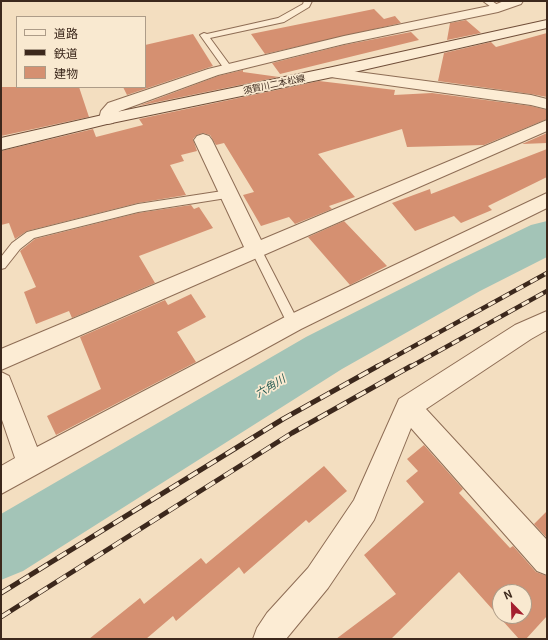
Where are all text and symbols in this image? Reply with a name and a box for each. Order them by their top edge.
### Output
legend [16,16,146,88]
text: 道路 [54,24,78,41]
text: 鉄道 [54,44,78,61]
text: 建物 [54,64,78,81]
street label: 須賀川二本松線 [242,72,306,96]
water label: 六角川 [252,372,288,400]
north arrow [492,584,532,624]
text: N [501,585,515,603]

